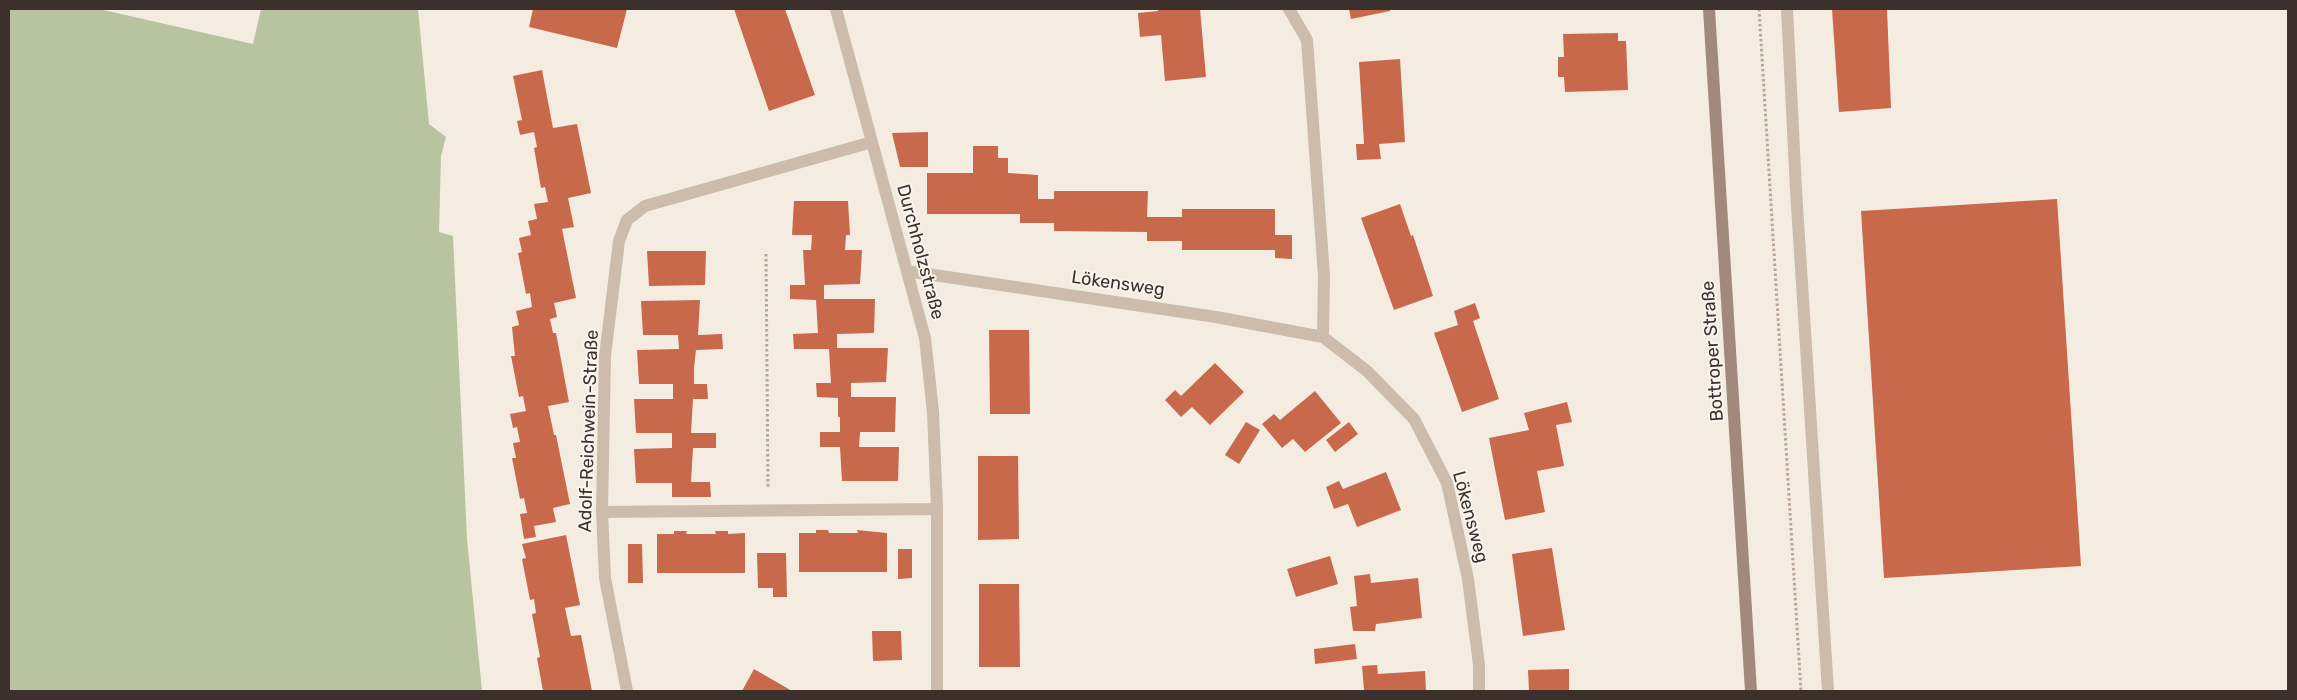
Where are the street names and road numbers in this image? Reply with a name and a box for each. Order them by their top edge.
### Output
street label: Durchholzstraße [892,182,948,322]
street label: Lökensweg [1070,267,1166,301]
street label: Bottroper Straße [1697,280,1729,422]
street label: Adolf-Reichwein-Straße [575,329,603,533]
street label: Lökensweg [1447,469,1493,565]

